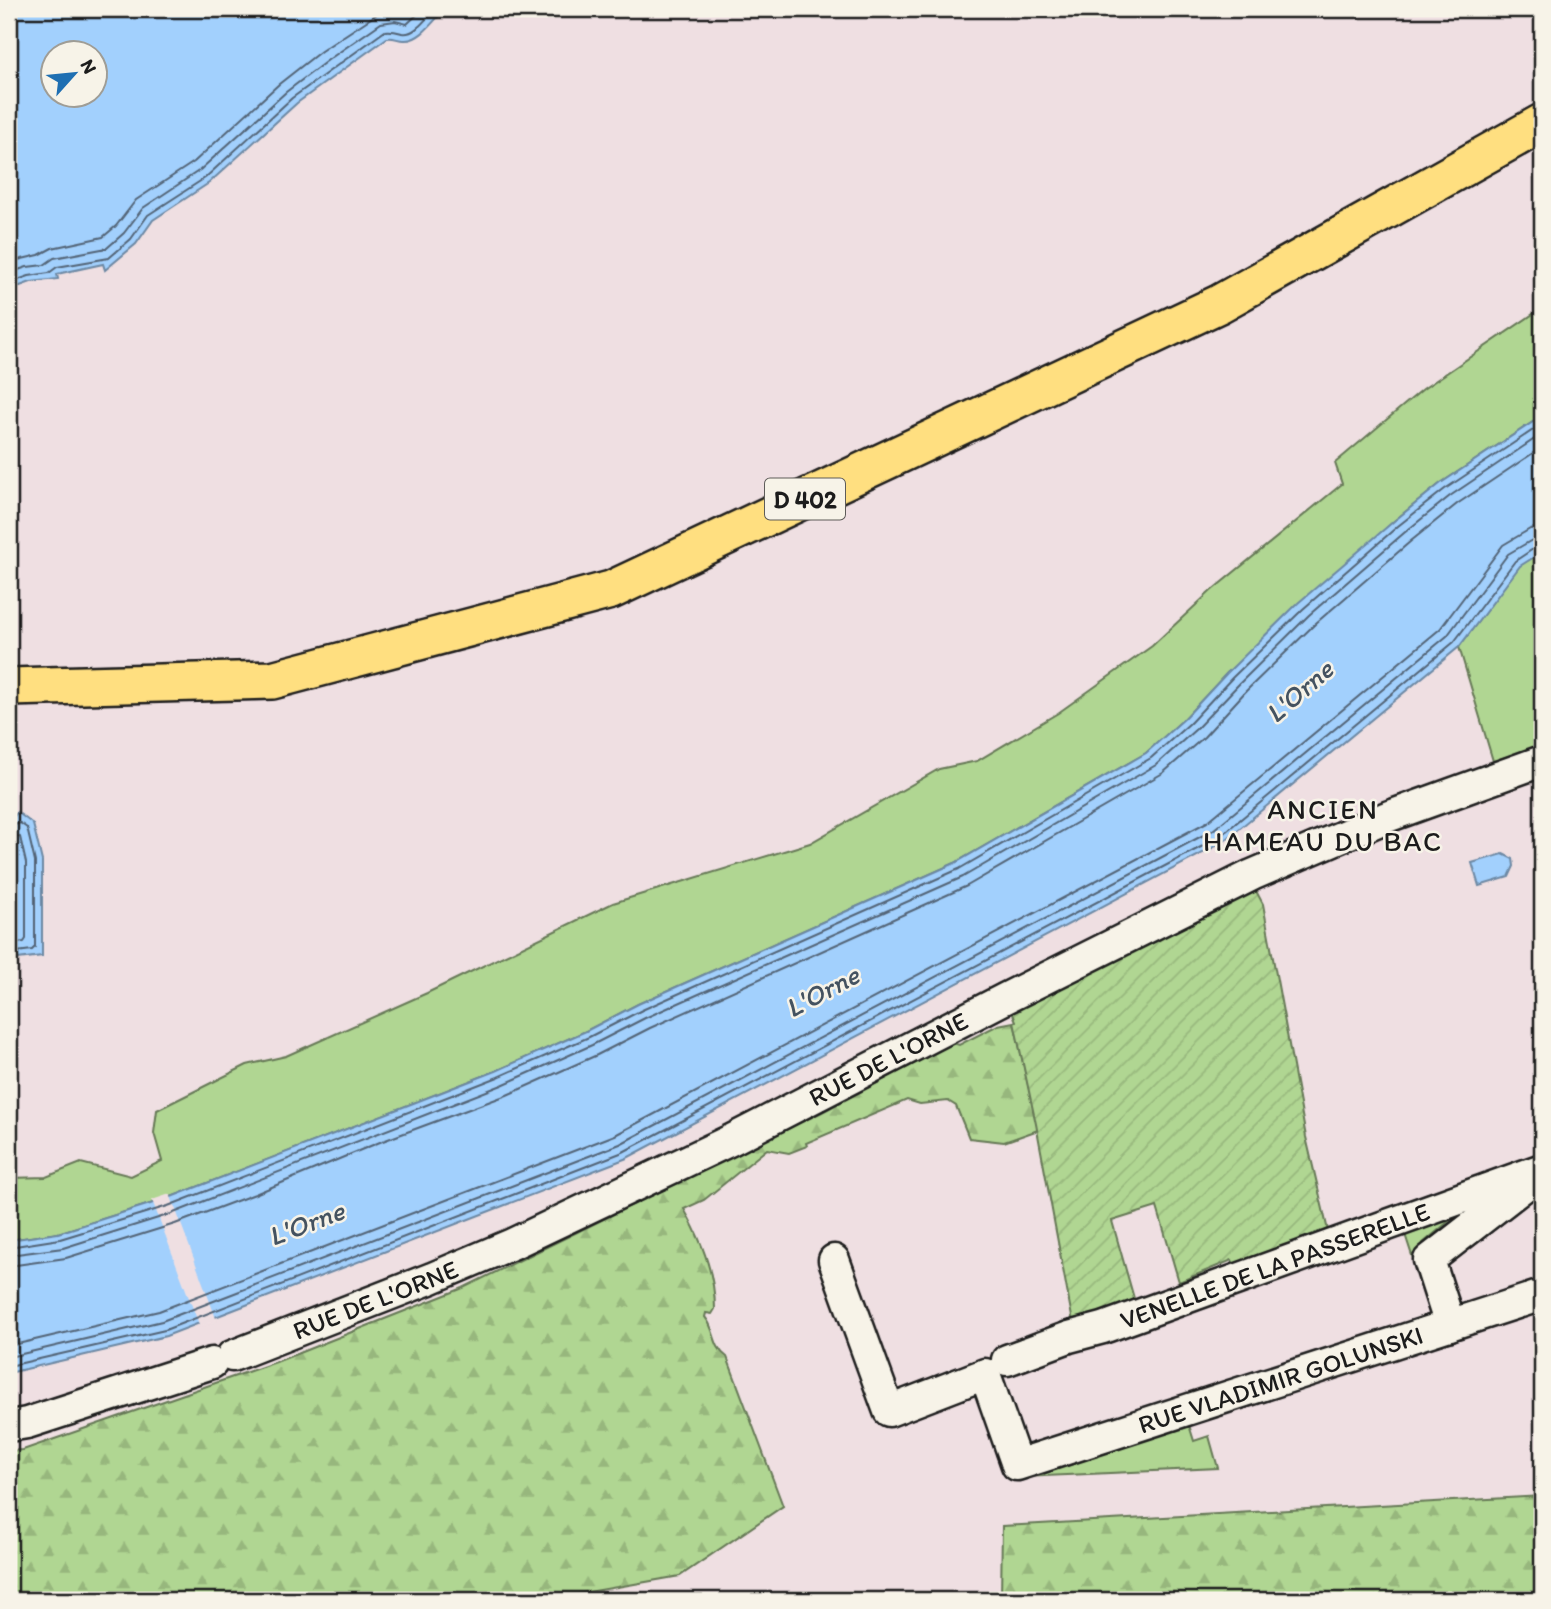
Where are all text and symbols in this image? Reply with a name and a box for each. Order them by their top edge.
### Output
north arrow [38,38,108,108]
text: N [76,56,102,77]
road number: D 402 [765,478,845,520]
water label: L'Orne [1258,651,1341,730]
district label: ANCIEN HAMEAU DU BAC [1203,792,1443,858]
water label: L'Orne [779,957,866,1025]
street label: RUE DE L'ORNE [803,1004,973,1113]
water label: L'Orne [263,1192,351,1253]
street label: VENELLE DE LA PASSERELLE [1116,1195,1434,1336]
street label: RUE DE L'ORNE [288,1253,463,1347]
street label: RUE VLADIMIR GOLUNSKI [1134,1319,1427,1441]

